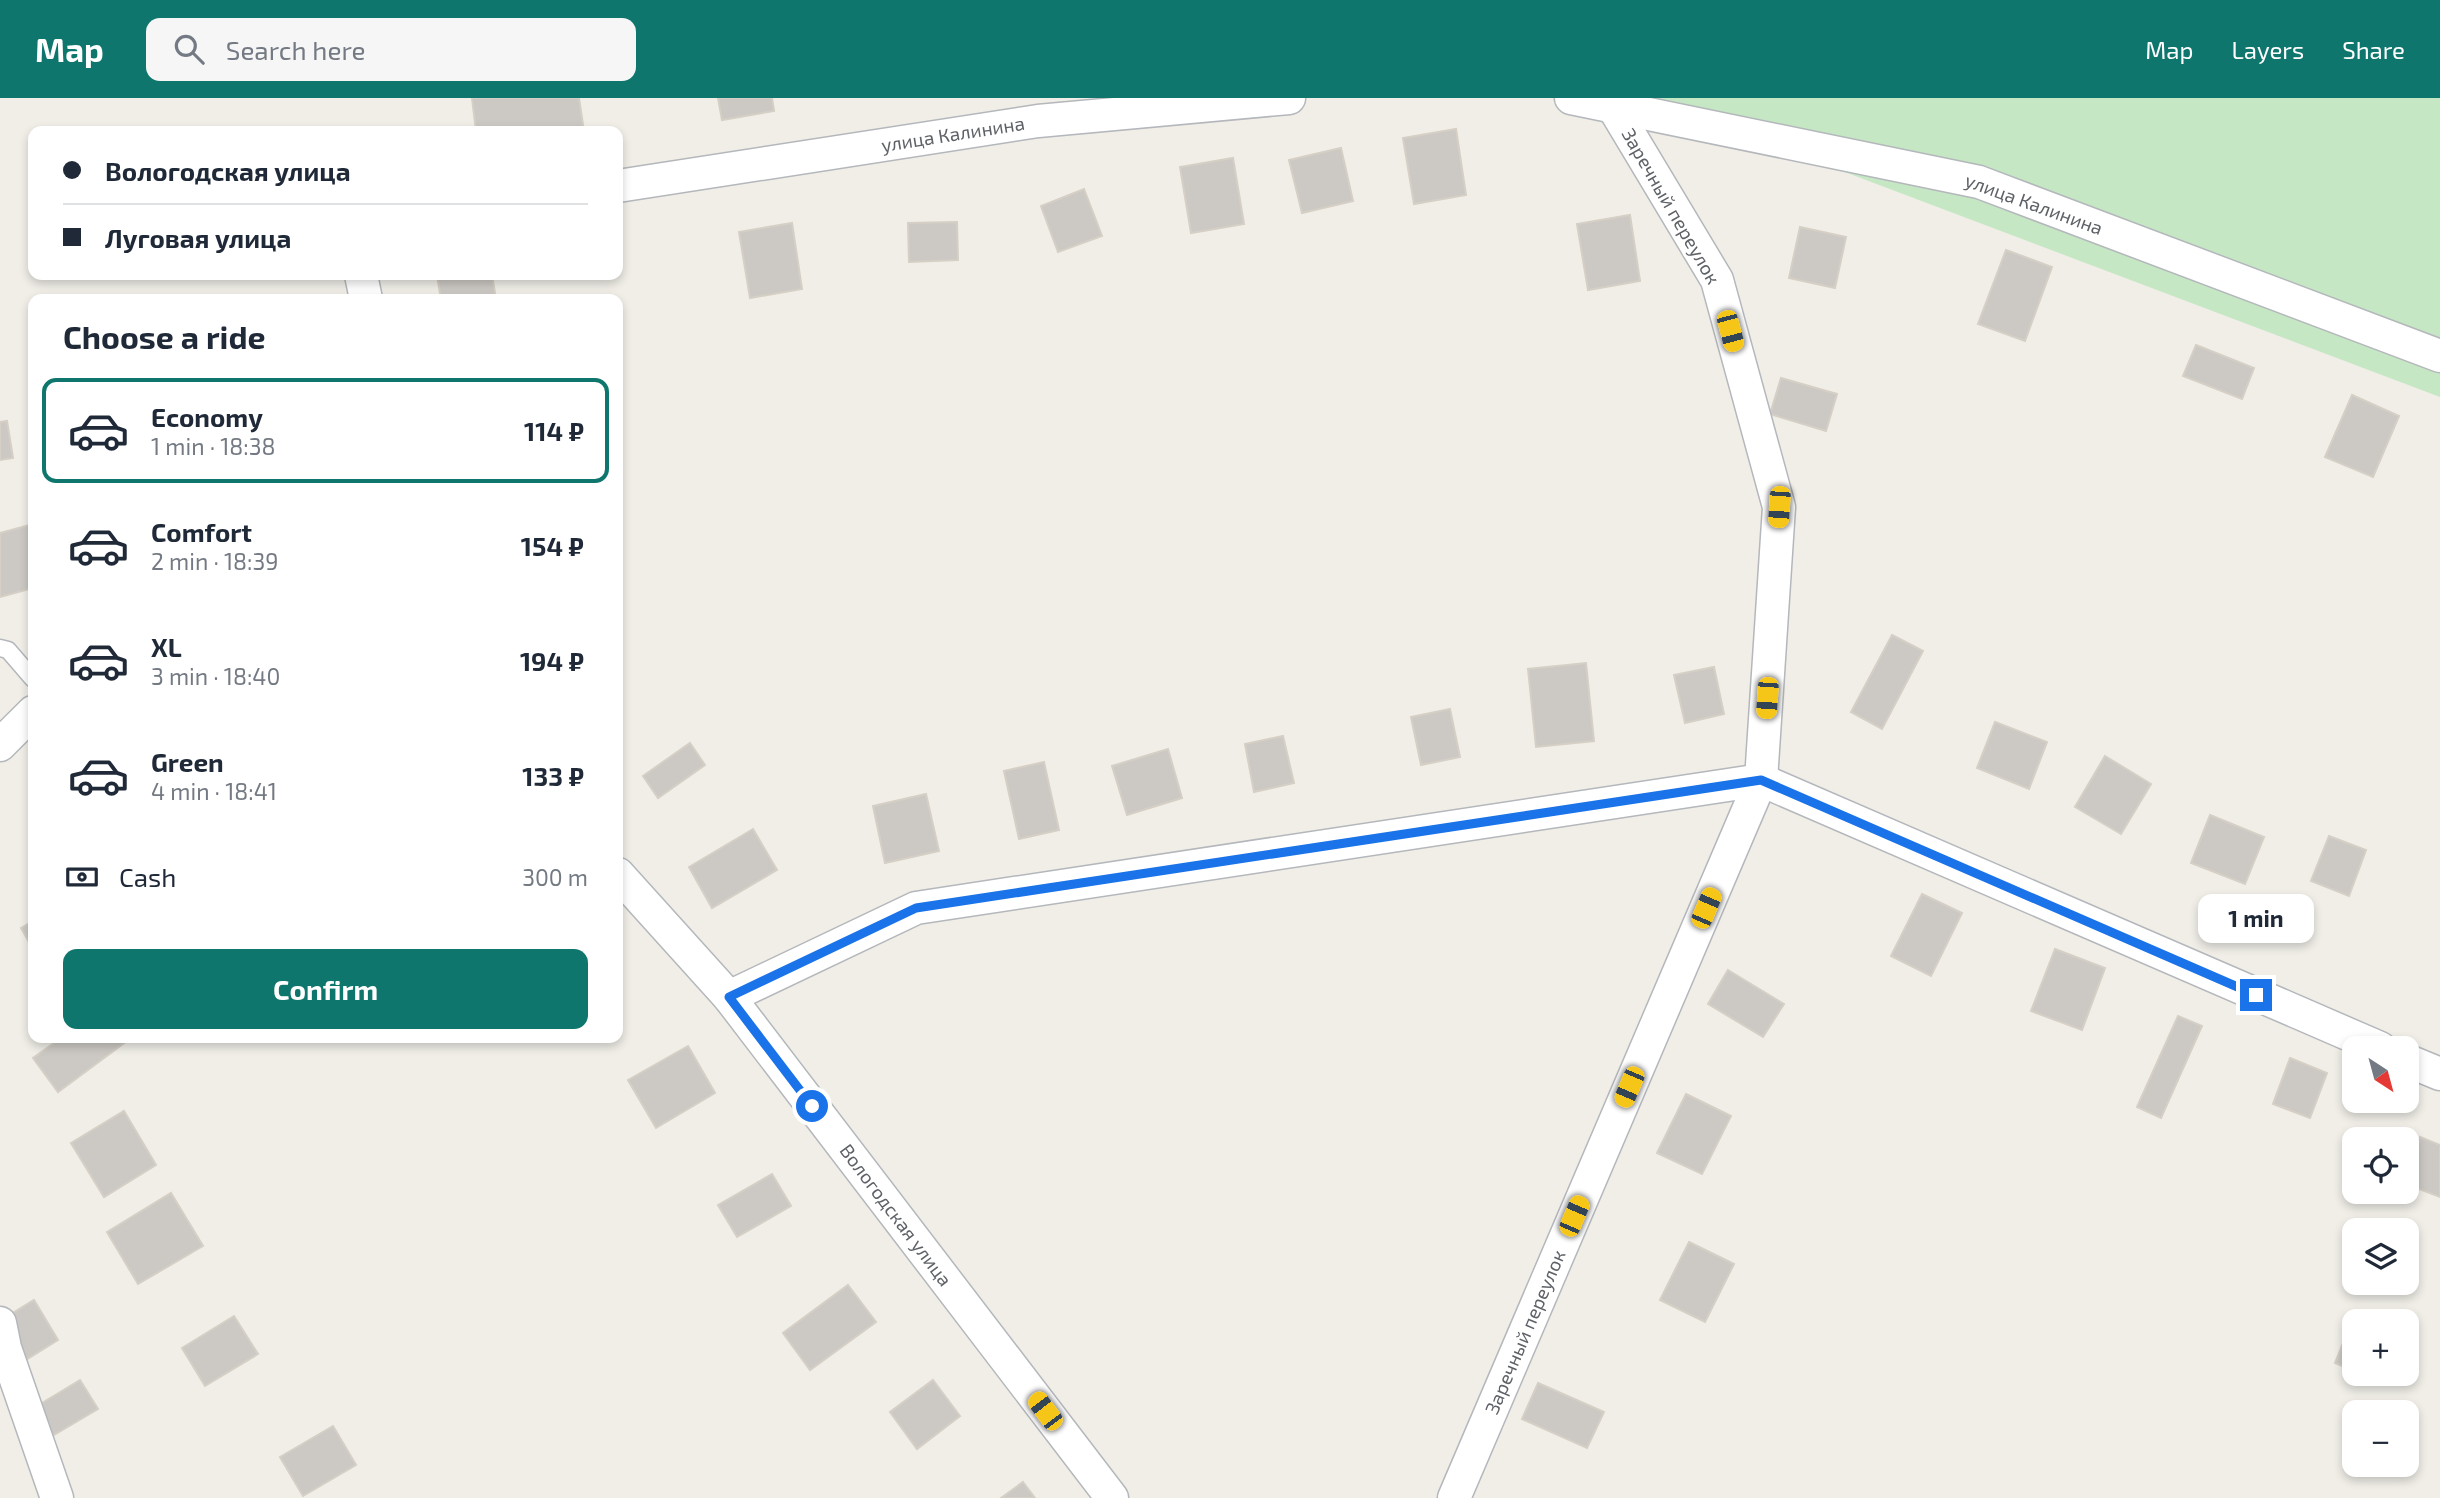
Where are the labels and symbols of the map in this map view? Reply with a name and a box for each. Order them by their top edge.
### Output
street label: улица Калинина [880,111,1026,157]
street label: Заречный переулок [1617,124,1725,288]
street label: улица Калинина [1962,168,2106,240]
car [1715,308,1746,354]
car [1768,485,1791,529]
car [1756,676,1779,720]
car [1689,885,1724,931]
callout: 1 min [2198,894,2314,942]
route end [2240,979,2272,1011]
north arrow [2342,1036,2418,1113]
car [1612,1064,1647,1110]
route start [796,1090,828,1122]
street label: Вологодская улица [835,1139,957,1291]
car [1557,1193,1592,1239]
street label: Заречный переулок [1480,1246,1570,1418]
car [1024,1388,1067,1434]

